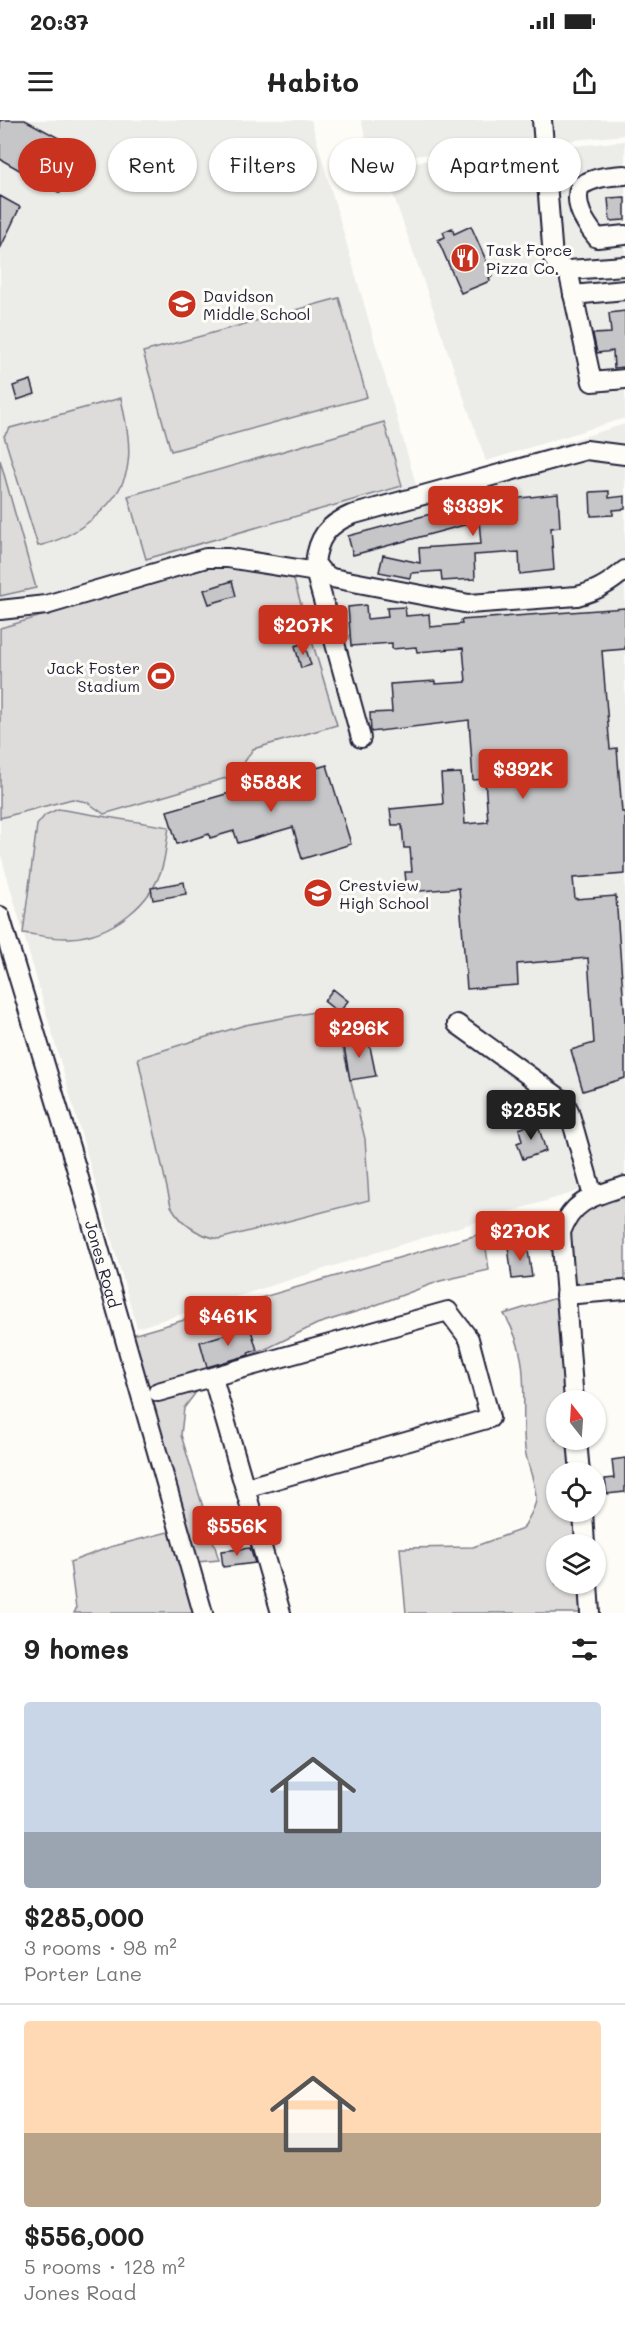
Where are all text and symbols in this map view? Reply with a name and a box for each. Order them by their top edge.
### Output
text: 20:37 [30,7,89,36]
text: Habito [266,64,359,99]
icon: menu [24,65,57,98]
icon: share [568,65,601,98]
chip: Buy [18,138,96,192]
chip: Rent [108,138,197,192]
chip: Filters [209,138,317,192]
chip: New [329,138,416,192]
chip: Apartment [428,138,581,192]
place label: Task Force Pizza Co. [486,239,572,278]
restaurant icon: Task Force Pizza Co. [449,242,481,274]
place label: Davidson Middle School [203,285,310,324]
school or university icon: Davidson Middle School [166,288,198,320]
pin: $339K [431,486,515,537]
text: $339K [442,492,504,518]
pin: $207K [261,605,345,656]
text: $207K [273,611,333,637]
place label: Jack Foster Stadium [47,657,140,696]
sports icon: Jack Foster Stadium [145,660,177,692]
pin: $392K [481,749,565,800]
text: $392K [493,755,553,781]
pin: $588K [229,762,313,813]
text: $588K [240,768,302,794]
place label: Crestview High School [339,874,429,913]
school or university icon: Crestview High School [302,877,334,909]
pin: $296K [317,1008,401,1059]
text: $296K [329,1014,389,1040]
pin: $285K [489,1090,573,1141]
text: $285K [501,1096,561,1122]
pin: $270K [478,1211,562,1262]
text: $270K [490,1217,550,1243]
street label: Jones Road [81,1218,126,1310]
pin: $461K [186,1296,270,1347]
text: $461K [198,1302,258,1328]
north arrow [546,1390,606,1450]
map controls [546,1390,606,1594]
button: locate [546,1462,606,1522]
pin: $556K [195,1506,279,1557]
text: $556K [207,1512,267,1538]
button: layers [546,1534,606,1594]
text: 9 homes [24,1632,129,1666]
icon: filters [568,1633,601,1666]
icon: home [259,1741,367,1849]
text: $285,000 [24,1900,144,1934]
text: 3 rooms · 98 m² [24,1934,177,1960]
text: Porter Lane [24,1960,142,1986]
icon: home [259,2060,367,2168]
text: $556,000 [24,2219,144,2253]
text: 5 rooms · 128 m² [24,2253,185,2279]
text: Jones Road [24,2279,136,2305]

